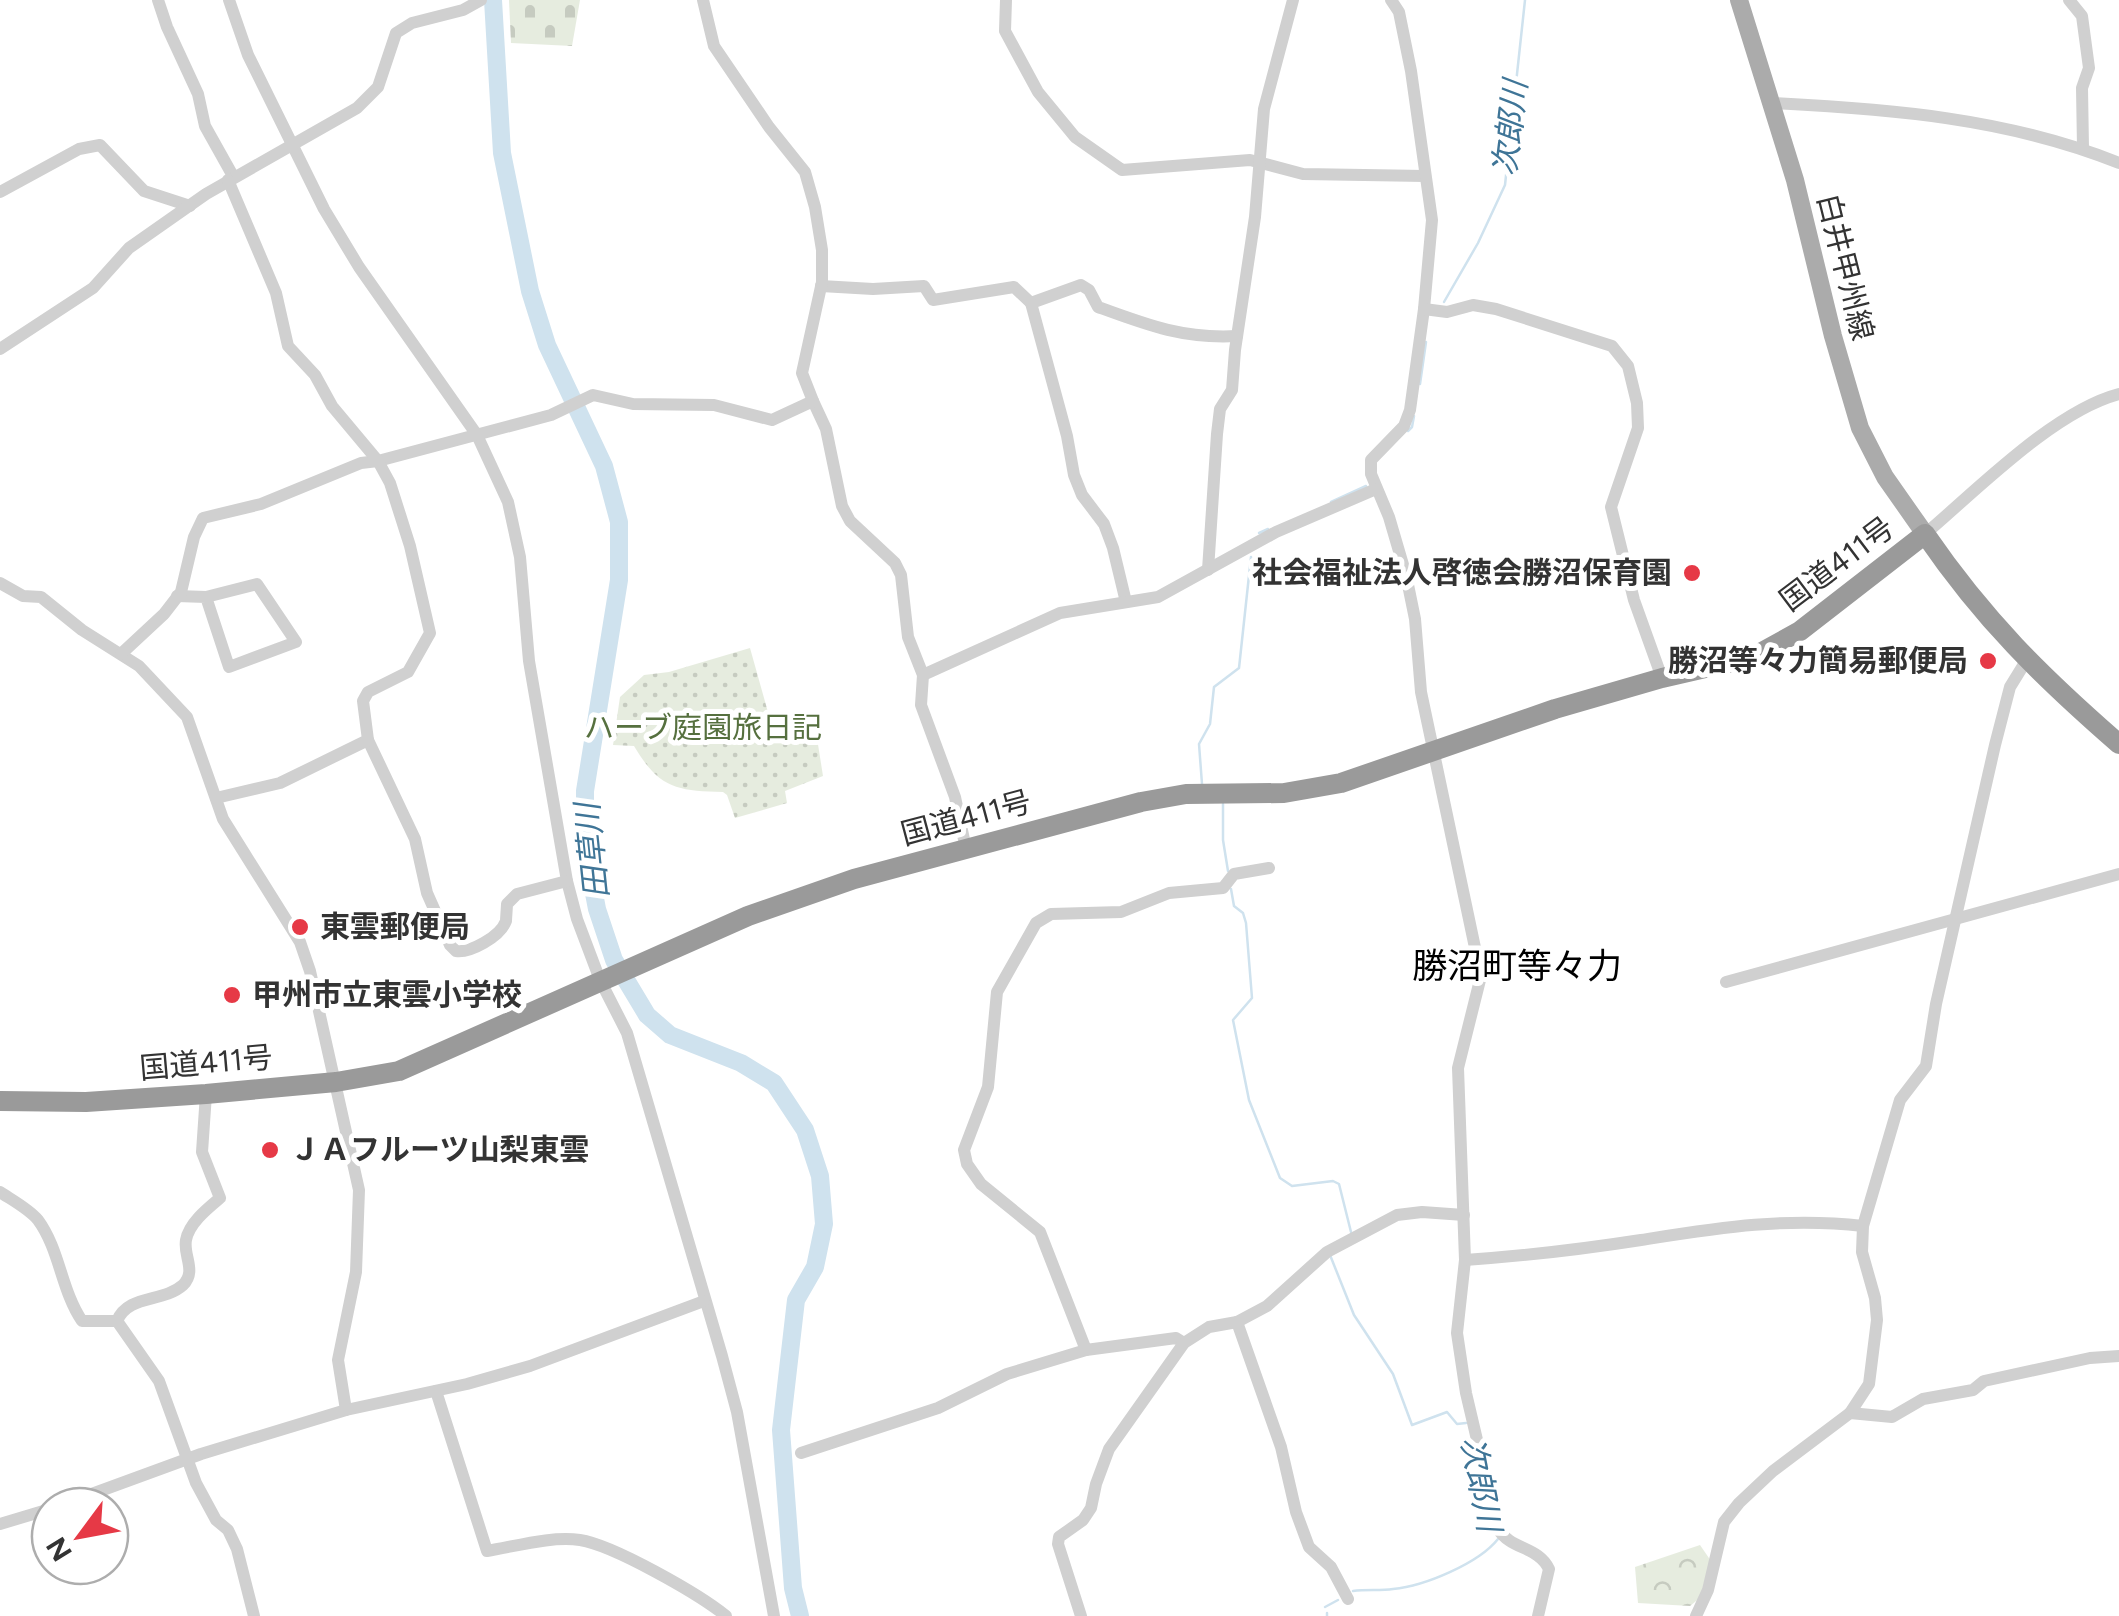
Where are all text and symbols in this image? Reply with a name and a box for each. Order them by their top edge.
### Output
water label: 次郎川 [1485,75,1535,178]
street label: 白井甲州線 [1809,190,1882,344]
street label: 国道411号 [1772,509,1901,619]
place label: 社会福祉法人啓徳会勝沼保育園 [1252,554,1672,591]
marker: 社会福祉法人啓徳会勝沼保育園 [1681,562,1703,584]
place label: 勝沼等々力簡易郵便局 [1668,642,1968,679]
marker: 勝沼等々力簡易郵便局 [1977,650,1999,672]
park label: ハーブ庭園旅日記 [584,709,822,746]
street label: 国道411号 [897,782,1035,853]
water label: 田草川 [568,798,616,901]
place label: 東雲郵便局 [320,908,470,945]
marker: 東雲郵便局 [289,916,311,938]
district label: 勝沼町等々力 [1412,945,1622,987]
place label: 甲州市立東雲小学校 [252,976,522,1013]
marker: 甲州市立東雲小学校 [221,984,243,1006]
street label: 国道411号 [138,1038,274,1087]
place label: ＪＡフルーツ山梨東雲 [290,1131,589,1168]
marker: ＪＡフルーツ山梨東雲 [259,1139,281,1161]
water label: 次郎川 [1453,1433,1509,1538]
north arrow [30,1486,130,1586]
text: N [39,1531,79,1567]

